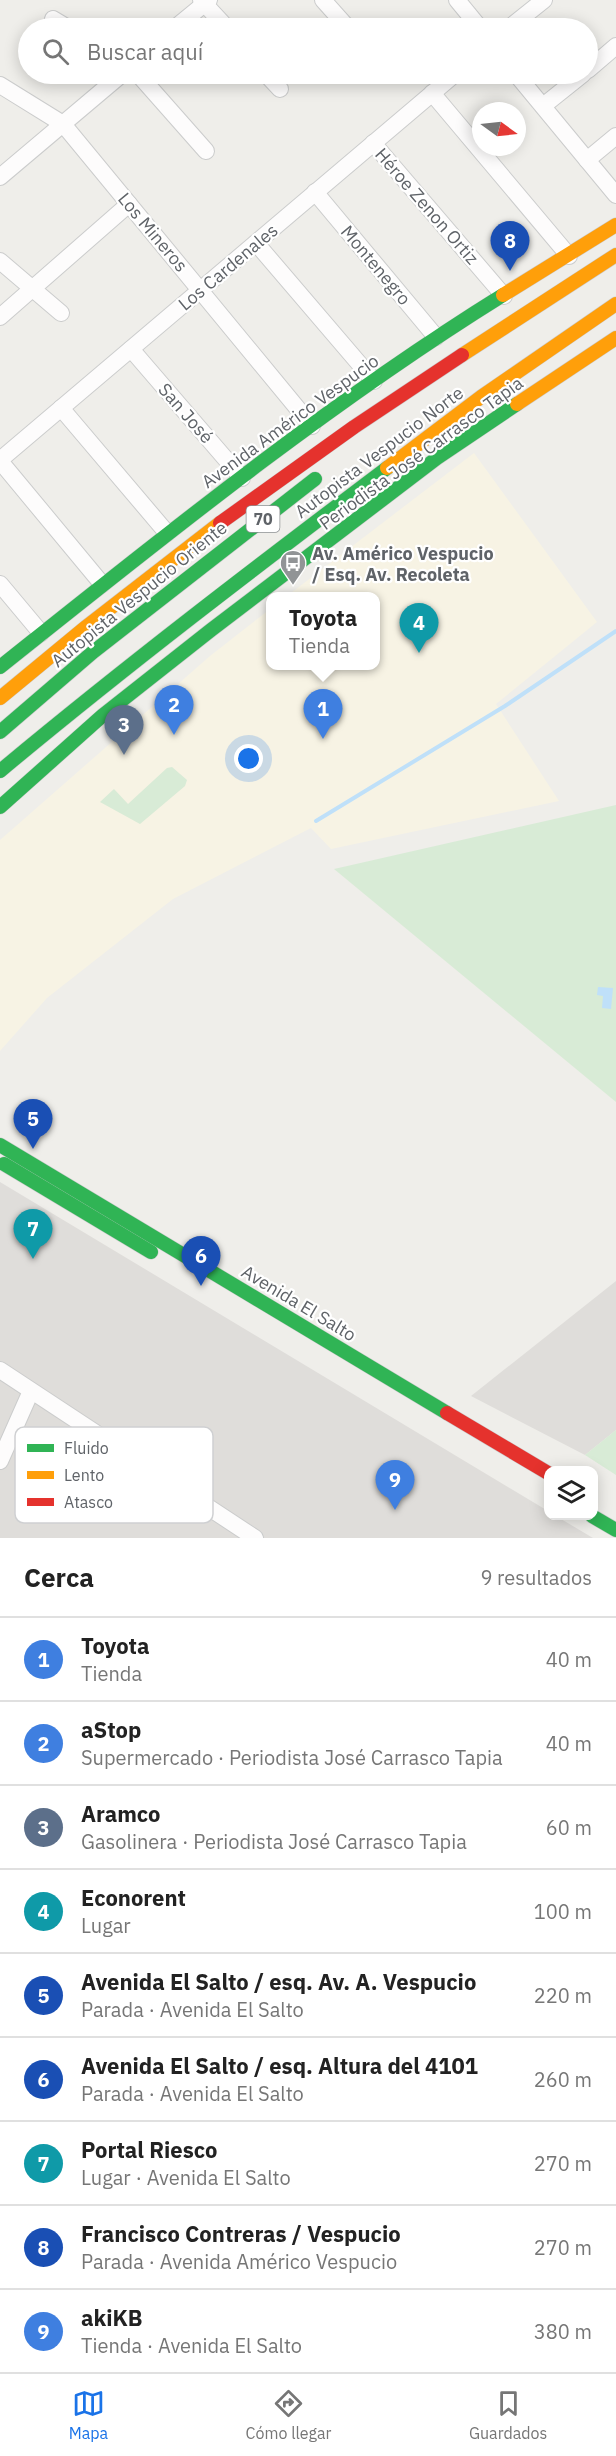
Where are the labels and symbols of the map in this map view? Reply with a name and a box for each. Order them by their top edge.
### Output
north arrow [472,102,526,156]
street label: Héroe Zenon Ortiz [370,143,484,269]
street label: Los Mineros [113,188,193,276]
street label: Los Cardenales [174,219,282,315]
street label: Montenegro [336,220,416,310]
pin: 8 [490,222,530,271]
street label: Avenida Américo Vespucio [197,349,383,493]
street label: Periodista José Carrasco Tapia [315,371,528,535]
street label: San José [154,378,219,448]
street label: Autopista Vespucio Norte [290,381,468,523]
road number: 70 [246,506,280,532]
street label: Autopista Vespucio Oriente [46,516,232,672]
place label: Av. Américo Vespucio / Esq. Av. Recoleta [312,542,494,586]
bus stop icon: Av. Américo Vespucio / Esq. Av. Recoleta [278,548,308,586]
pin: 4 [400,604,438,653]
pin: 2 [154,686,194,735]
pin: 1 [304,690,342,739]
pin: 3 [104,706,144,755]
your location [234,744,263,773]
pin: 5 [14,1100,52,1149]
pin: 7 [14,1210,52,1259]
pin: 6 [182,1236,220,1286]
street label: Avenida El Salto [238,1260,360,1346]
legend [15,1427,213,1523]
text: Fluido [64,1438,109,1458]
pin: 9 [376,1460,414,1510]
text: Lento [64,1465,104,1485]
text: Atasco [64,1492,113,1512]

